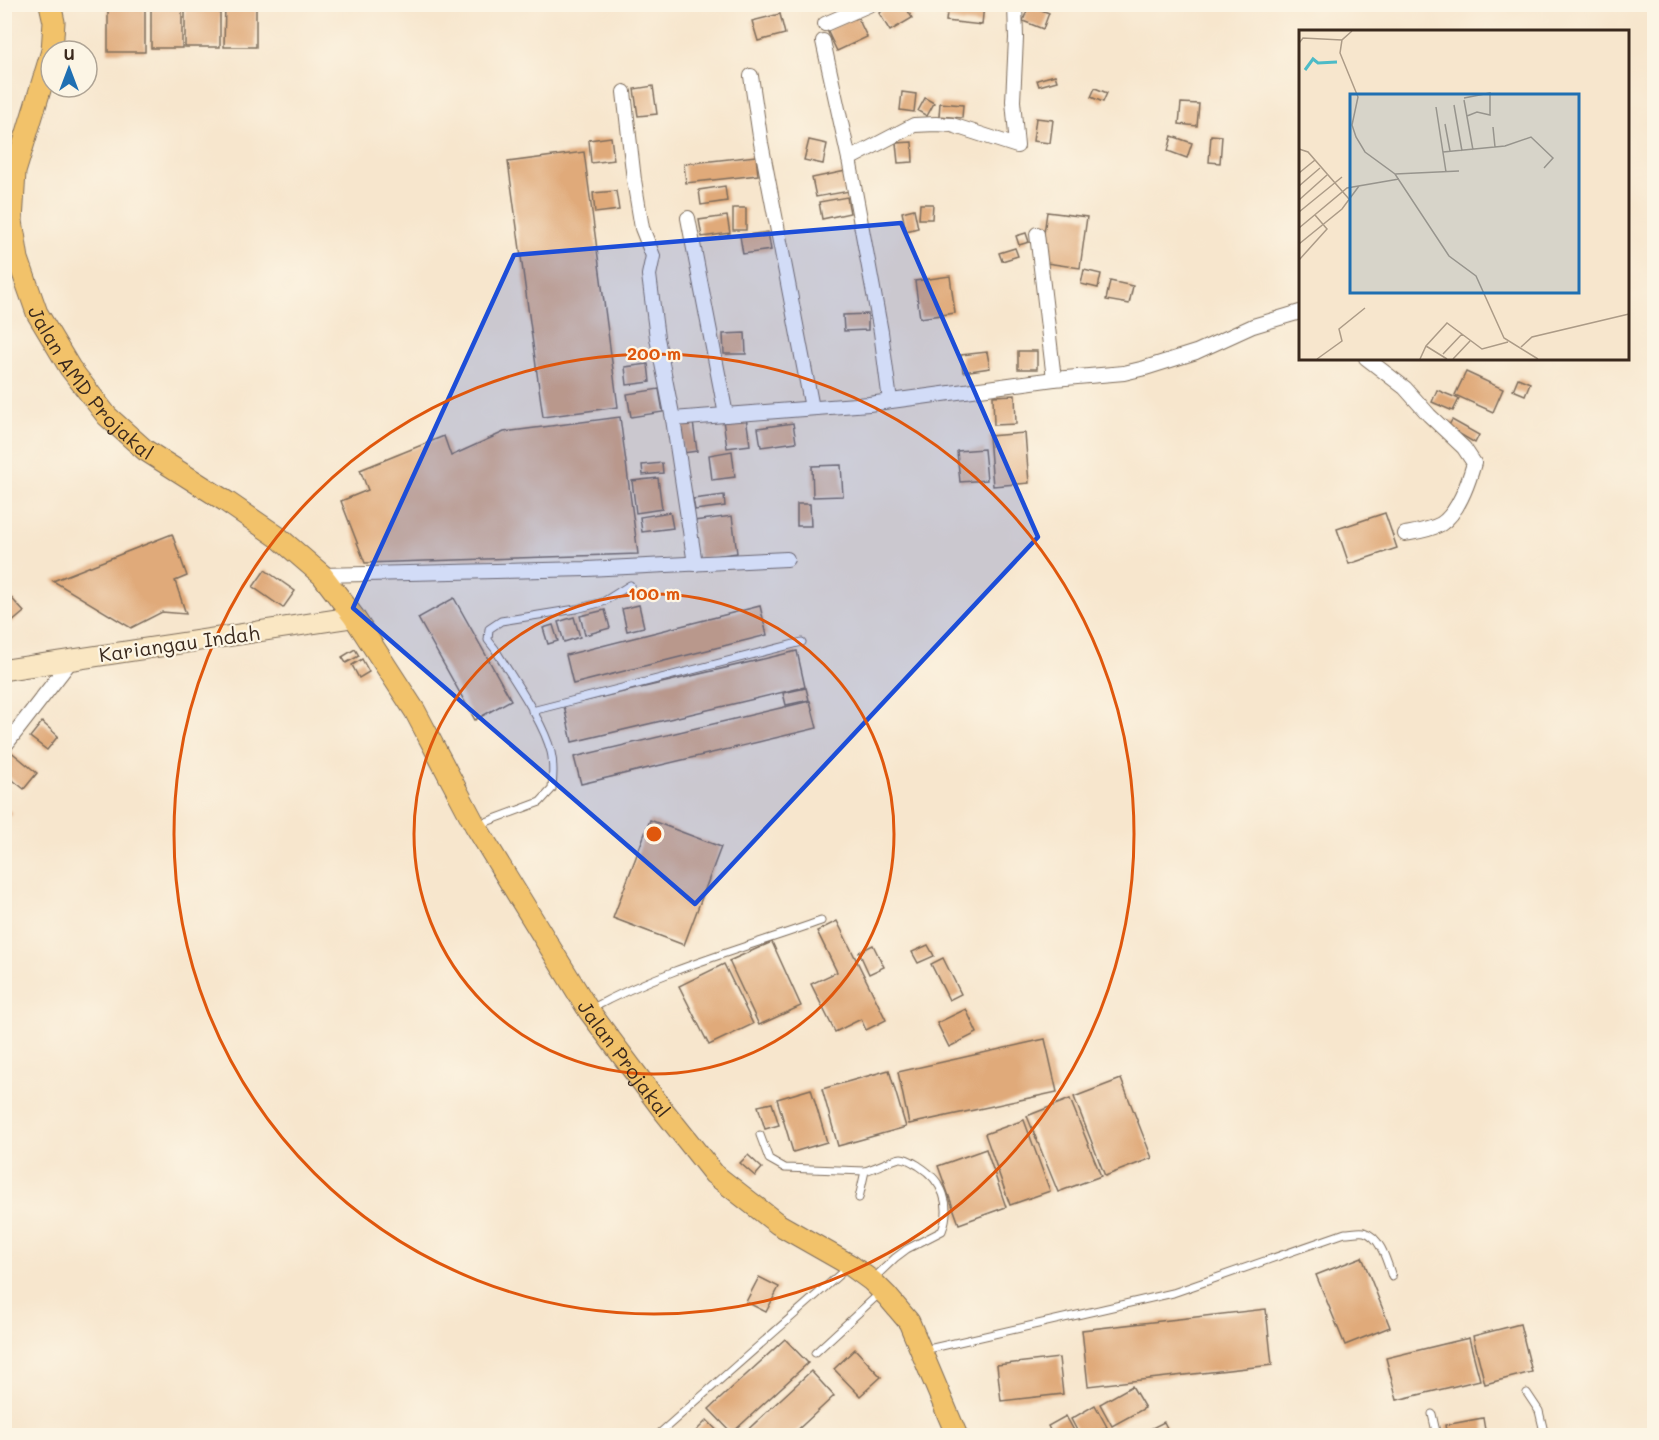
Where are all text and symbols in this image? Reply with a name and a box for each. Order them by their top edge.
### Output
inset map [1299,30,1629,360]
north arrow [39,39,99,99]
text: U [63,43,75,64]
street label: Jalan AMD Projakal [23,303,159,465]
text: 200 m [627,341,681,365]
text: 100 m [628,581,680,605]
street label: Kariangau Indah [97,619,261,667]
centre of rings [644,824,664,844]
street label: Jalan Projakal [572,995,677,1122]

